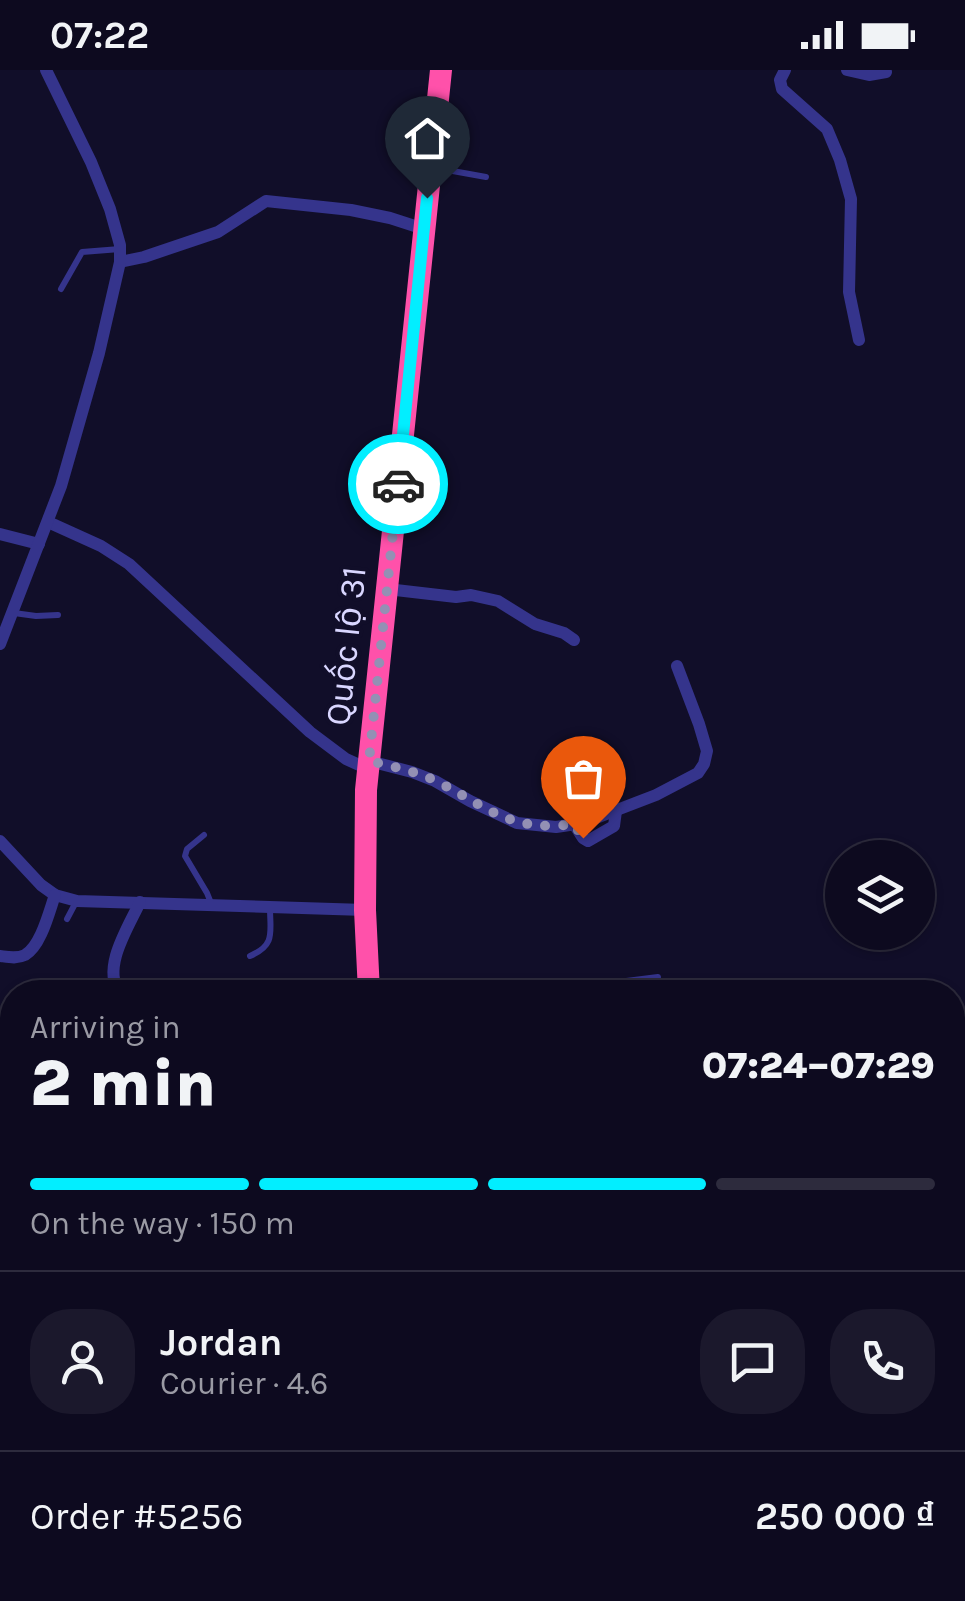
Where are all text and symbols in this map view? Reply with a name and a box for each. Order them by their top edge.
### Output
text: 07:22 [50,13,149,58]
pin [385,96,470,199]
icon: home [400,111,455,166]
courier [348,434,448,534]
icon: car [371,457,426,512]
street label: Quốc lộ 31 [317,565,375,727]
pin [541,736,626,839]
icon: bag [556,751,611,806]
map controls [825,840,935,950]
button: layers [825,840,935,950]
text: Arriving in [30,1009,181,1046]
text: 07:24–07:29 [702,1043,935,1088]
text: 2 min [30,1045,216,1121]
text: On the way · 150 m [30,1205,295,1242]
button: person [30,1309,135,1414]
button: chat [700,1309,805,1414]
button: phone [830,1309,935,1414]
text: Jordan [160,1320,283,1365]
text: Courier · 4.6 [160,1365,328,1402]
text: Order #5256 [30,1494,244,1539]
text: 250 000 ₫ [755,1494,935,1539]

